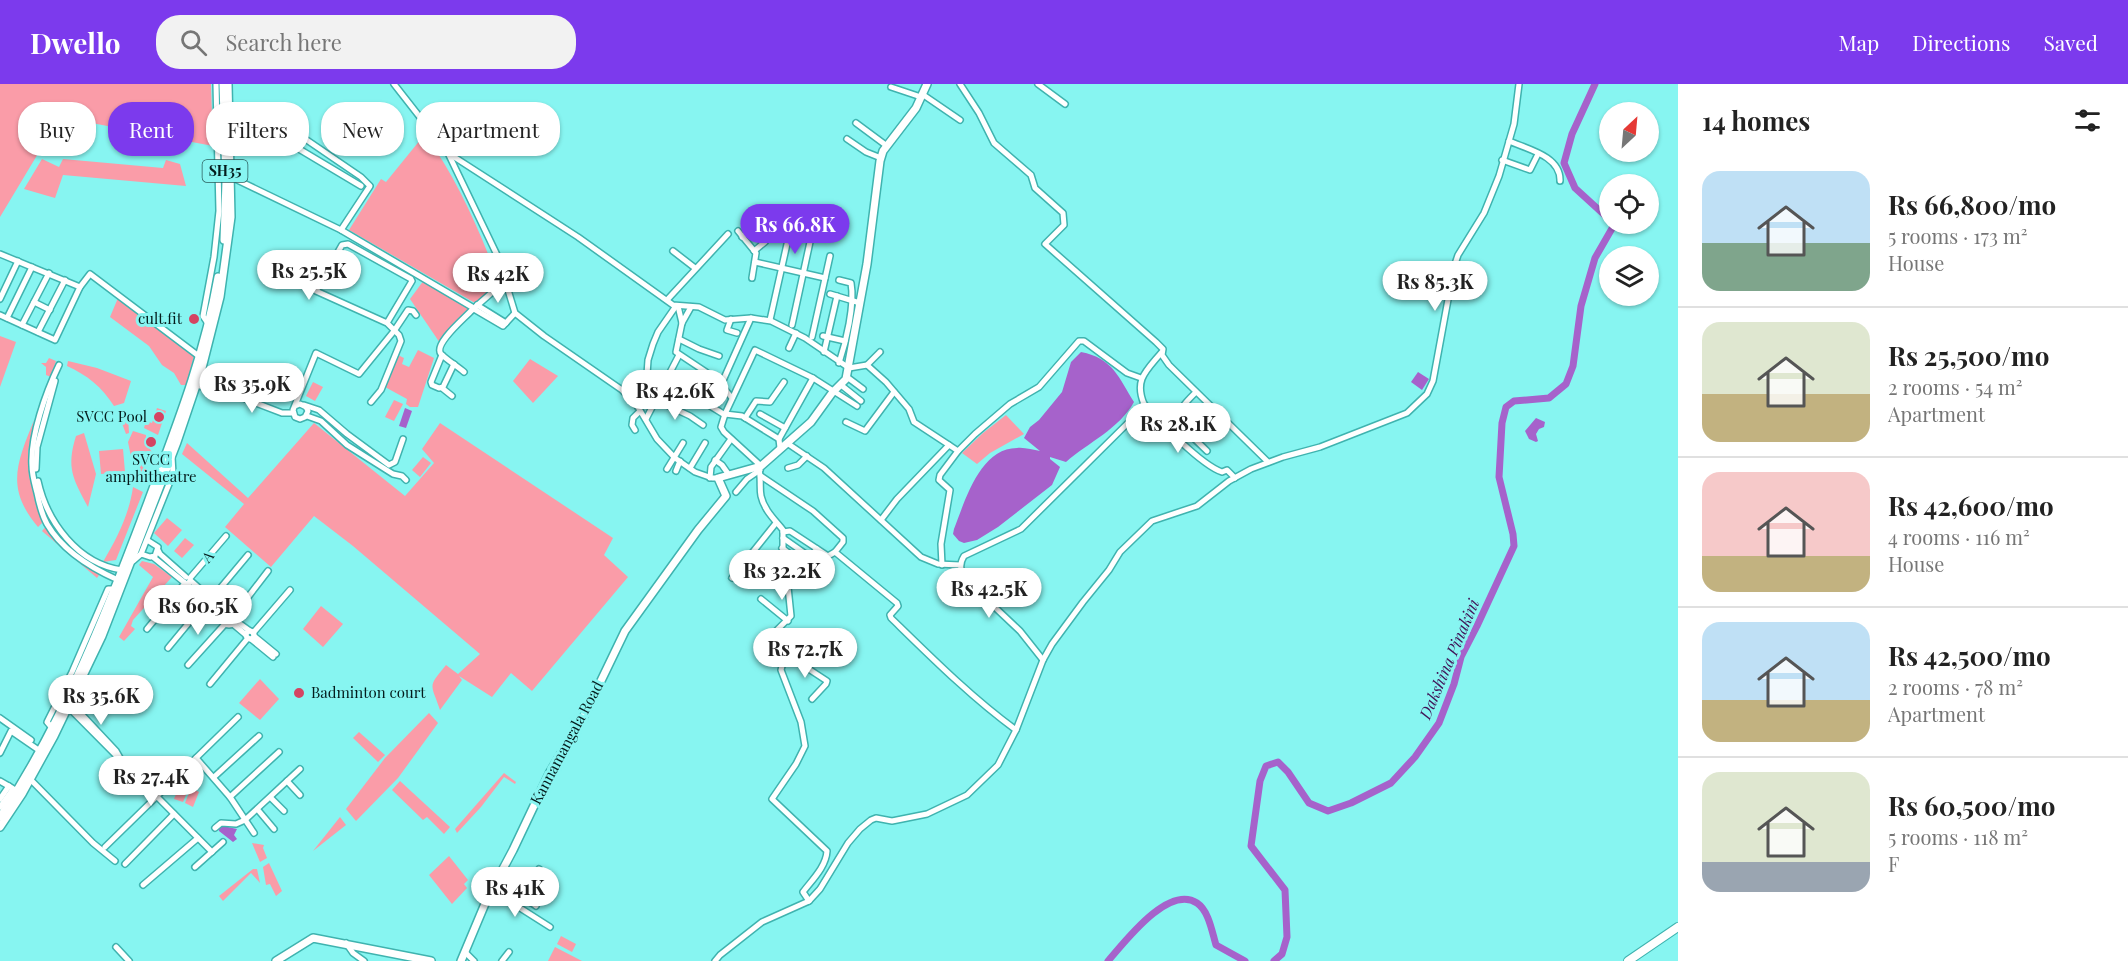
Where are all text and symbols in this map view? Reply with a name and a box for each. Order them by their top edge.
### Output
search box [156,15,576,69]
text: Dwello [30,24,120,61]
icon: search [177,26,210,59]
text: Search here [225,27,342,57]
text: Map [1838,28,1879,56]
text: Directions [1912,28,2010,56]
text: Saved [2043,28,2098,56]
chip: Buy [18,102,96,156]
chip: Rent [108,102,194,156]
chip: Filters [206,102,309,156]
chip: New [321,102,404,156]
chip: Apartment [416,102,560,156]
north arrow [1599,102,1659,162]
map controls [1599,102,1659,306]
text: 14 homes [1702,103,1810,138]
icon: filters [2071,104,2104,137]
road number: SH35 [202,160,248,182]
button: locate [1599,174,1659,234]
text: Rs 66,800/mo [1888,187,2056,222]
icon: home [1750,195,1822,267]
pin: Rs 66.8K [733,204,857,255]
text: Rs 66.8K [754,210,836,237]
text: 5 rooms · 173 m² [1888,222,2027,249]
button: layers [1599,246,1659,306]
text: House [1888,249,1944,276]
pin: Rs 25.5K [247,250,371,301]
pin: Rs 42K [449,253,547,304]
text: Rs 25.5K [271,256,347,283]
text: Rs 42K [467,259,529,286]
pin: Rs 85.3K [1373,261,1497,312]
text: Rs 85.3K [1397,267,1473,294]
place label: cult.fit [138,308,183,328]
marker: cult.fit [187,312,201,326]
text: Rs 25,500/mo [1888,338,2049,373]
icon: home [1750,346,1822,418]
pin: Rs 35.9K [190,363,314,414]
text: Rs 35.9K [213,369,291,396]
pin: Rs 42.6K [613,370,737,421]
text: 2 rooms · 54 m² [1888,373,2023,400]
text: Rs 42.6K [635,376,715,403]
text: Apartment [1888,400,1985,427]
pin: Rs 28.1K [1116,403,1240,454]
place label: SVCC Pool [76,406,147,426]
text: Rs 28.1K [1140,409,1216,436]
marker: SVCC Pool [152,410,166,424]
marker: SVCC amphitheatre [144,435,158,449]
place label: SVCC amphitheatre [105,449,197,486]
text: Rs 42,600/mo [1888,488,2054,523]
icon: home [1750,496,1822,568]
text: 4 rooms · 116 m² [1888,523,2030,550]
street label: A [196,546,218,567]
pin: Rs 32.2K [720,550,844,601]
text: House [1888,550,1944,577]
text: Rs 32.2K [743,556,821,583]
pin: Rs 42.5K [927,568,1051,619]
text: Rs 42.5K [951,574,1027,601]
pin: Rs 60.5K [136,585,260,636]
text: Rs 60.5K [158,591,238,618]
water label: Dakshina Pinakini [1413,594,1484,723]
pin: Rs 72.7K [743,628,867,679]
text: Rs 72.7K [767,634,843,661]
text: Rs 42,500/mo [1888,638,2051,673]
icon: home [1750,646,1822,718]
text: 2 rooms · 78 m² [1888,673,2023,700]
pin: Rs 35.6K [39,675,163,726]
street label: Kannamangala Road [525,677,607,808]
text: Rs 35.6K [62,681,140,708]
place label: Badminton court [311,682,426,702]
marker: Badminton court [292,686,306,700]
text: Apartment [1888,700,1985,727]
pin: Rs 27.4K [89,756,213,807]
text: Rs 27.4K [113,762,189,789]
text: Rs 60,500/mo [1888,788,2055,823]
icon: home [1750,796,1822,868]
text: 5 rooms · 118 m² [1888,823,2028,850]
text: F [1888,850,1899,877]
pin: Rs 41K [466,867,564,918]
text: Rs 41K [485,873,545,900]

